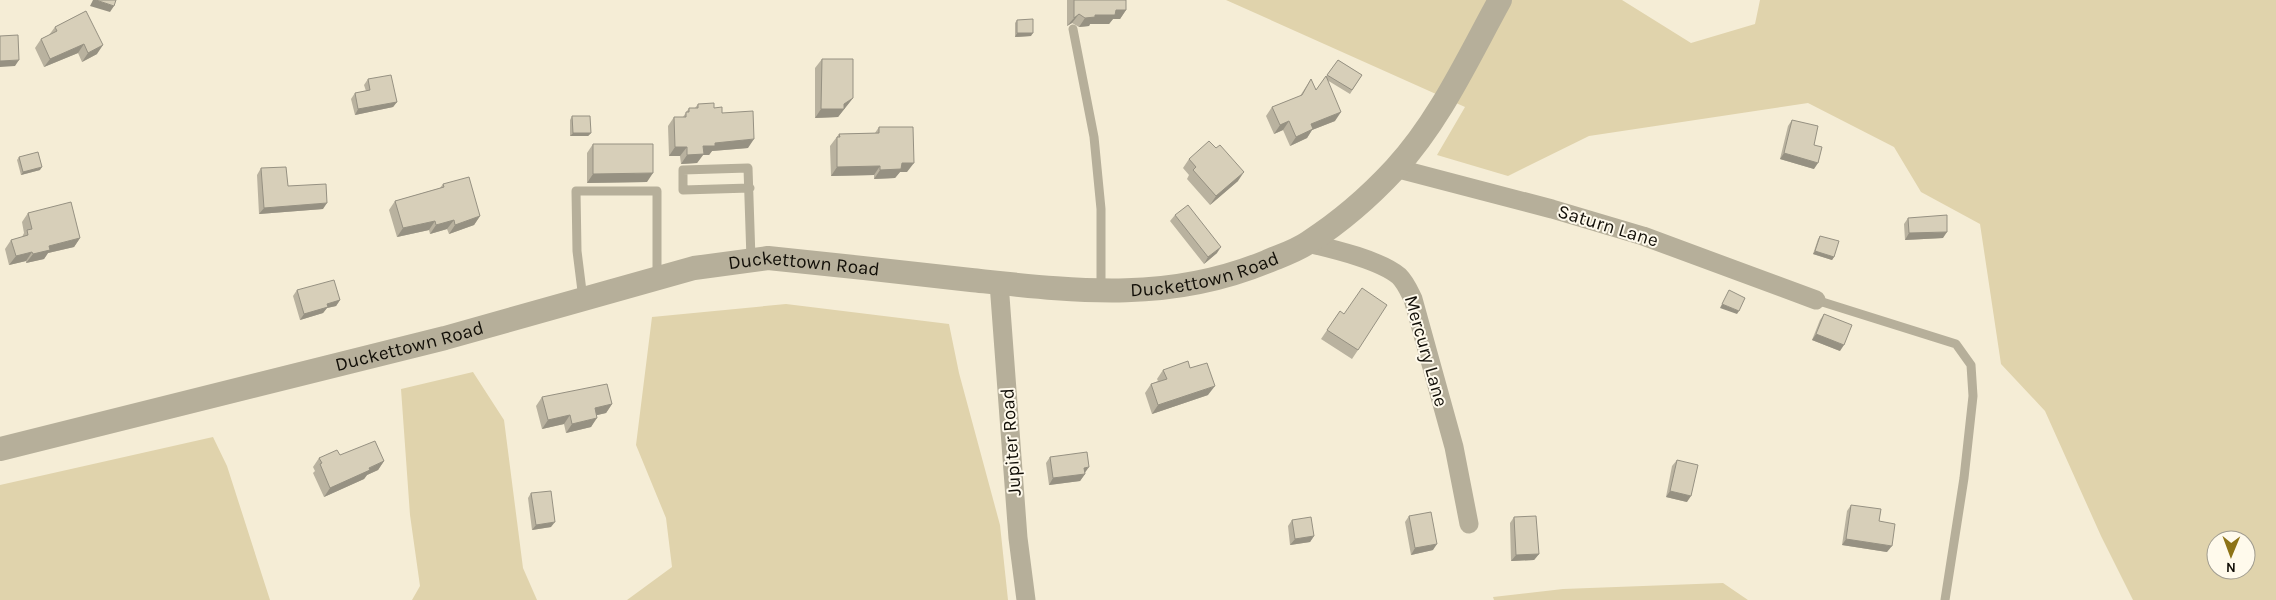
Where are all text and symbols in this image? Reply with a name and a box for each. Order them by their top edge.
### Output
street label: Saturn Lane [1555,200,1661,252]
street label: Duckettown Road [727,246,881,281]
street label: Duckettown Road [1130,247,1282,301]
street label: Mercury Lane [1400,293,1452,409]
street label: Duckettown Road [333,317,486,376]
street label: Jupiter Road [996,387,1026,497]
north arrow [2206,530,2256,580]
text: N [2226,559,2236,576]

